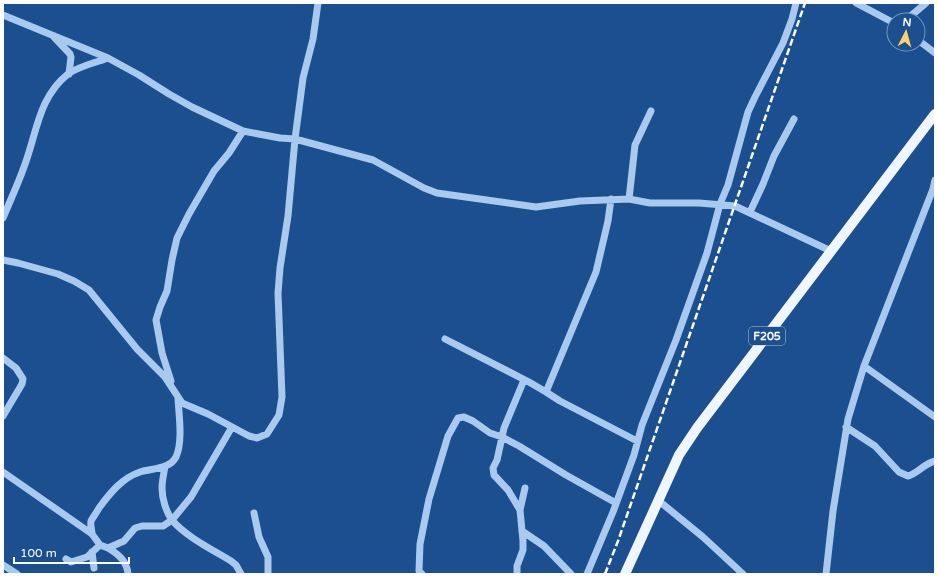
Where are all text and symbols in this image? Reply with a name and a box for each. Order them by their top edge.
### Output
north arrow [886,12,926,52]
text: N [902,16,912,29]
road number: F205 [749,327,785,345]
scale bar [14,539,129,565]
text: 100 m [20,546,57,560]

